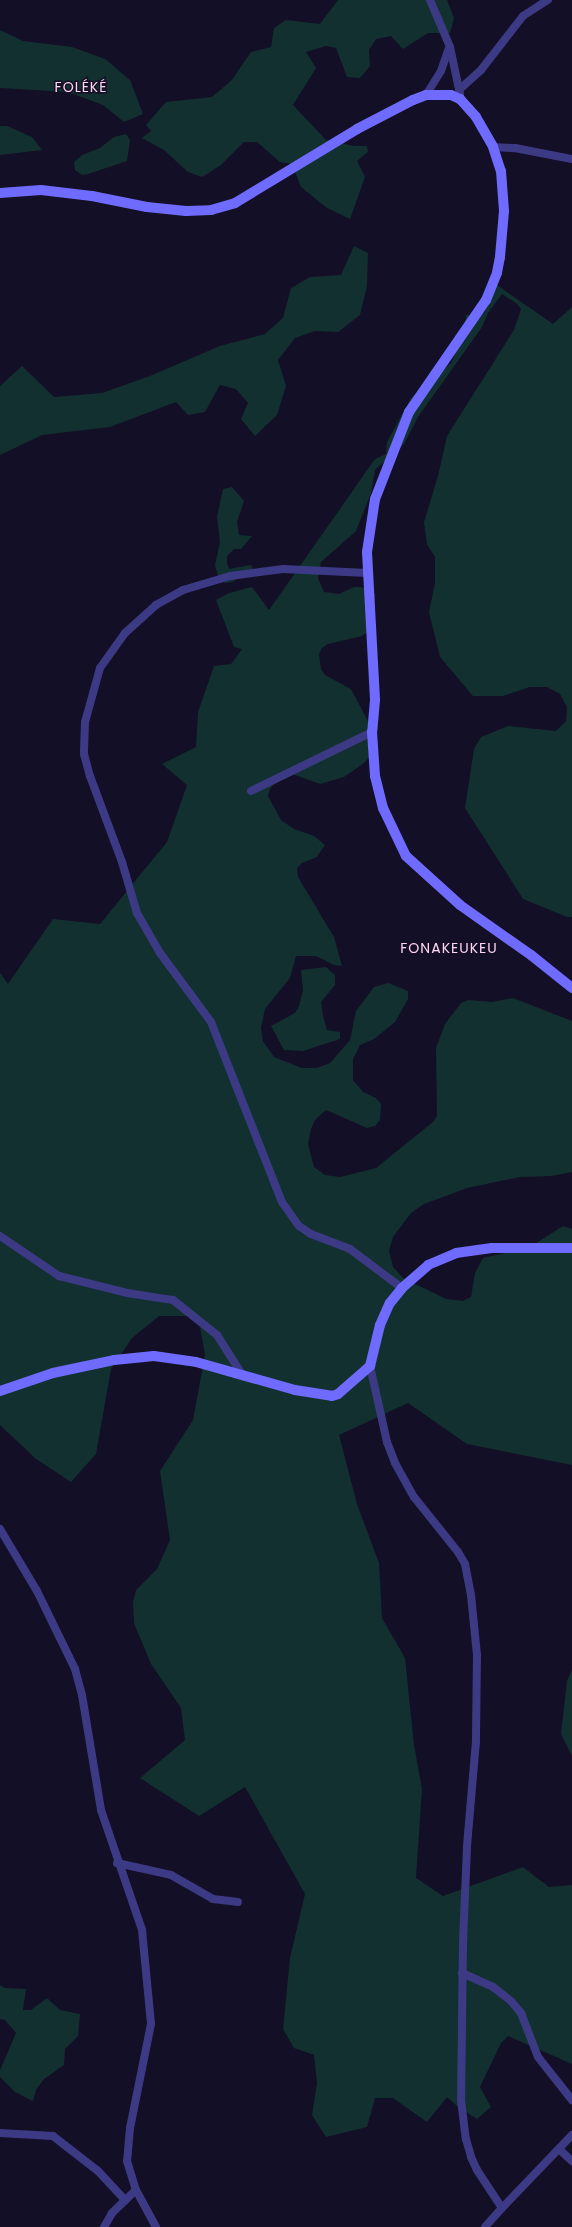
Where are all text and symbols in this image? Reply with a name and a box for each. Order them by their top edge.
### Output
district label: FOLÉKÉ [55,79,107,95]
district label: FONAKEUKEU [400,940,498,956]

